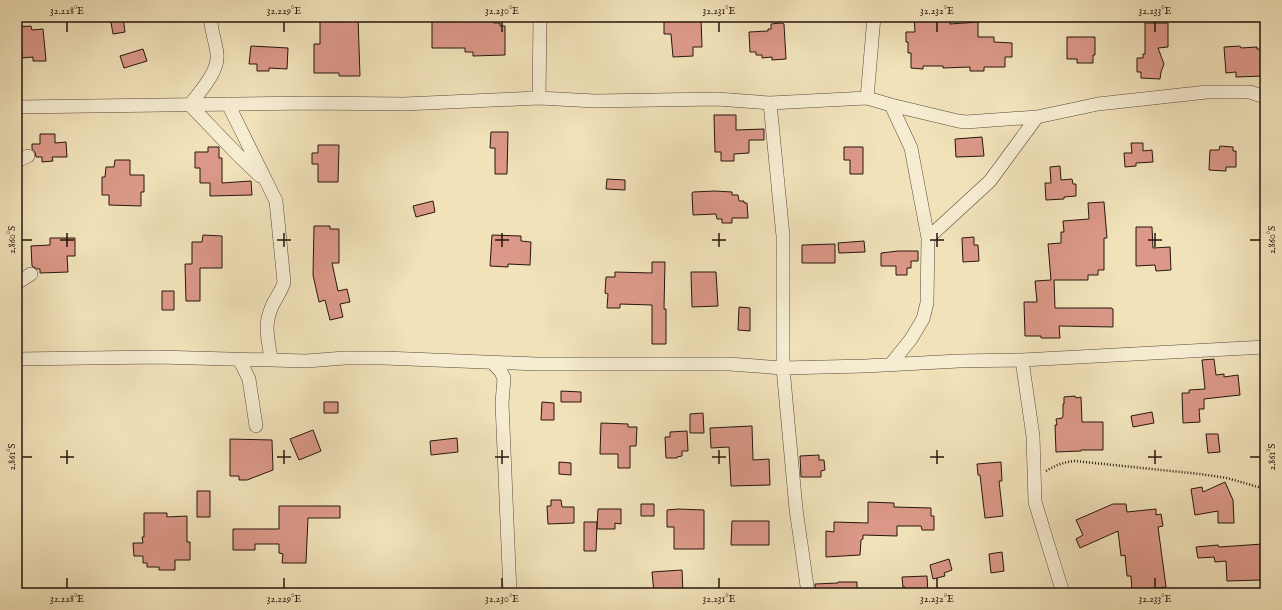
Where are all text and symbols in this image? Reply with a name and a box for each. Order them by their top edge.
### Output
text: 32.228°E [50,5,84,18]
text: 32.229°E [267,5,301,18]
text: 32.230°E [485,5,519,18]
text: 32.231°E [703,5,735,18]
text: 32.232°E [920,5,954,18]
text: 32.233°E [1139,5,1171,18]
text: 2.860°S [6,226,19,254]
text: 2.860°S [1266,226,1279,254]
text: 2.861°S [6,444,19,470]
text: 2.861°S [1266,444,1279,470]
text: 32.228°E [50,593,84,606]
text: 32.229°E [267,593,301,606]
text: 32.230°E [485,593,519,606]
text: 32.231°E [703,593,735,606]
text: 32.232°E [920,593,954,606]
text: 32.233°E [1139,593,1171,606]

